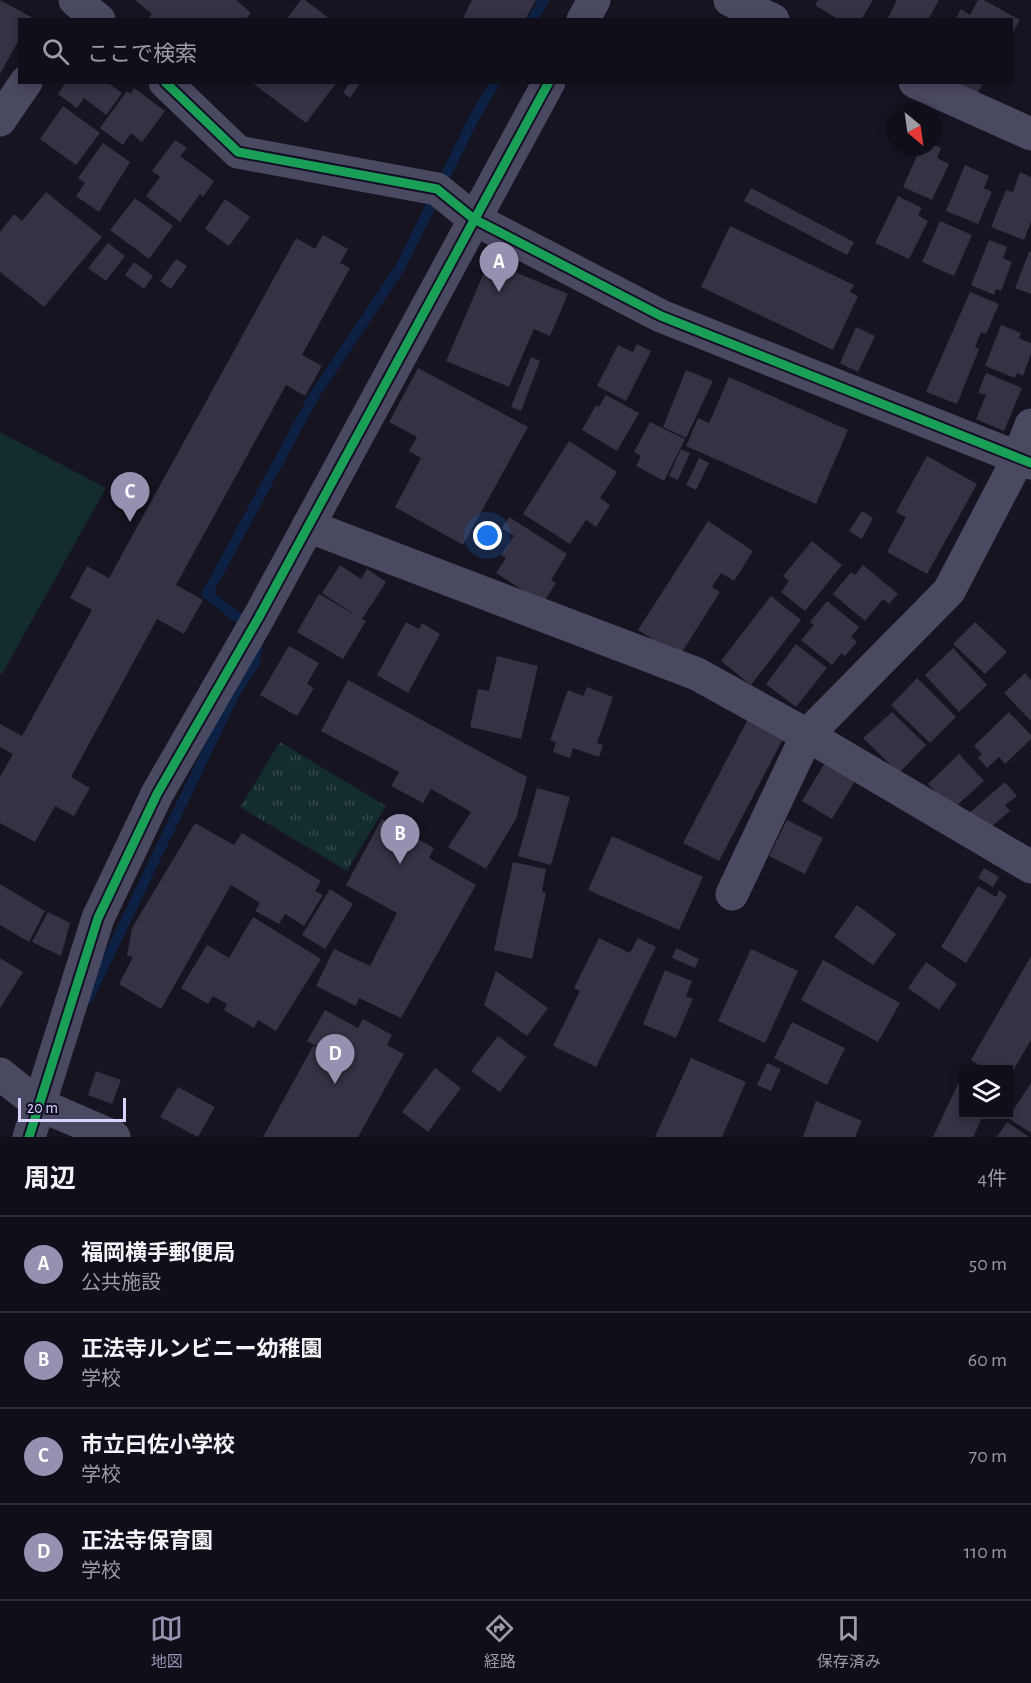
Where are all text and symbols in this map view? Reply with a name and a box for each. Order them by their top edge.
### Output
search box [18,18,1013,84]
icon: search [39,35,72,68]
text: ここで検索 [87,43,197,65]
north arrow [887,102,941,156]
pin: A [480,242,518,292]
pin: C [110,472,150,522]
your location [473,521,502,550]
pin: B [380,814,420,864]
pin: D [316,1034,354,1084]
map controls [959,1065,1013,1119]
button: layers [959,1065,1013,1119]
scale bar [18,1095,126,1122]
text: 20 m [27,1100,58,1116]
text: 周辺 [24,1166,76,1192]
text: 4件 [977,1169,1007,1189]
text: 福岡横手郵便局 [81,1242,235,1264]
text: A [38,1254,50,1274]
text: 50 m [969,1254,1007,1274]
text: 公共施設 [81,1273,161,1293]
text: 正法寺ルンビニー幼稚園 [81,1338,323,1360]
text: B [38,1350,49,1370]
text: 60 m [968,1350,1007,1370]
text: 学校 [81,1369,121,1389]
text: 市立曰佐小学校 [81,1434,235,1456]
text: C [38,1446,49,1466]
text: 70 m [969,1446,1007,1466]
text: 学校 [81,1465,121,1485]
text: 正法寺保育園 [81,1530,213,1552]
text: D [37,1542,50,1562]
text: 110 m [963,1542,1007,1562]
text: 学校 [81,1561,121,1581]
tab: 地図 [150,1612,183,1672]
tab: 経路 [483,1612,516,1672]
tab: 保存済み [817,1612,881,1672]

